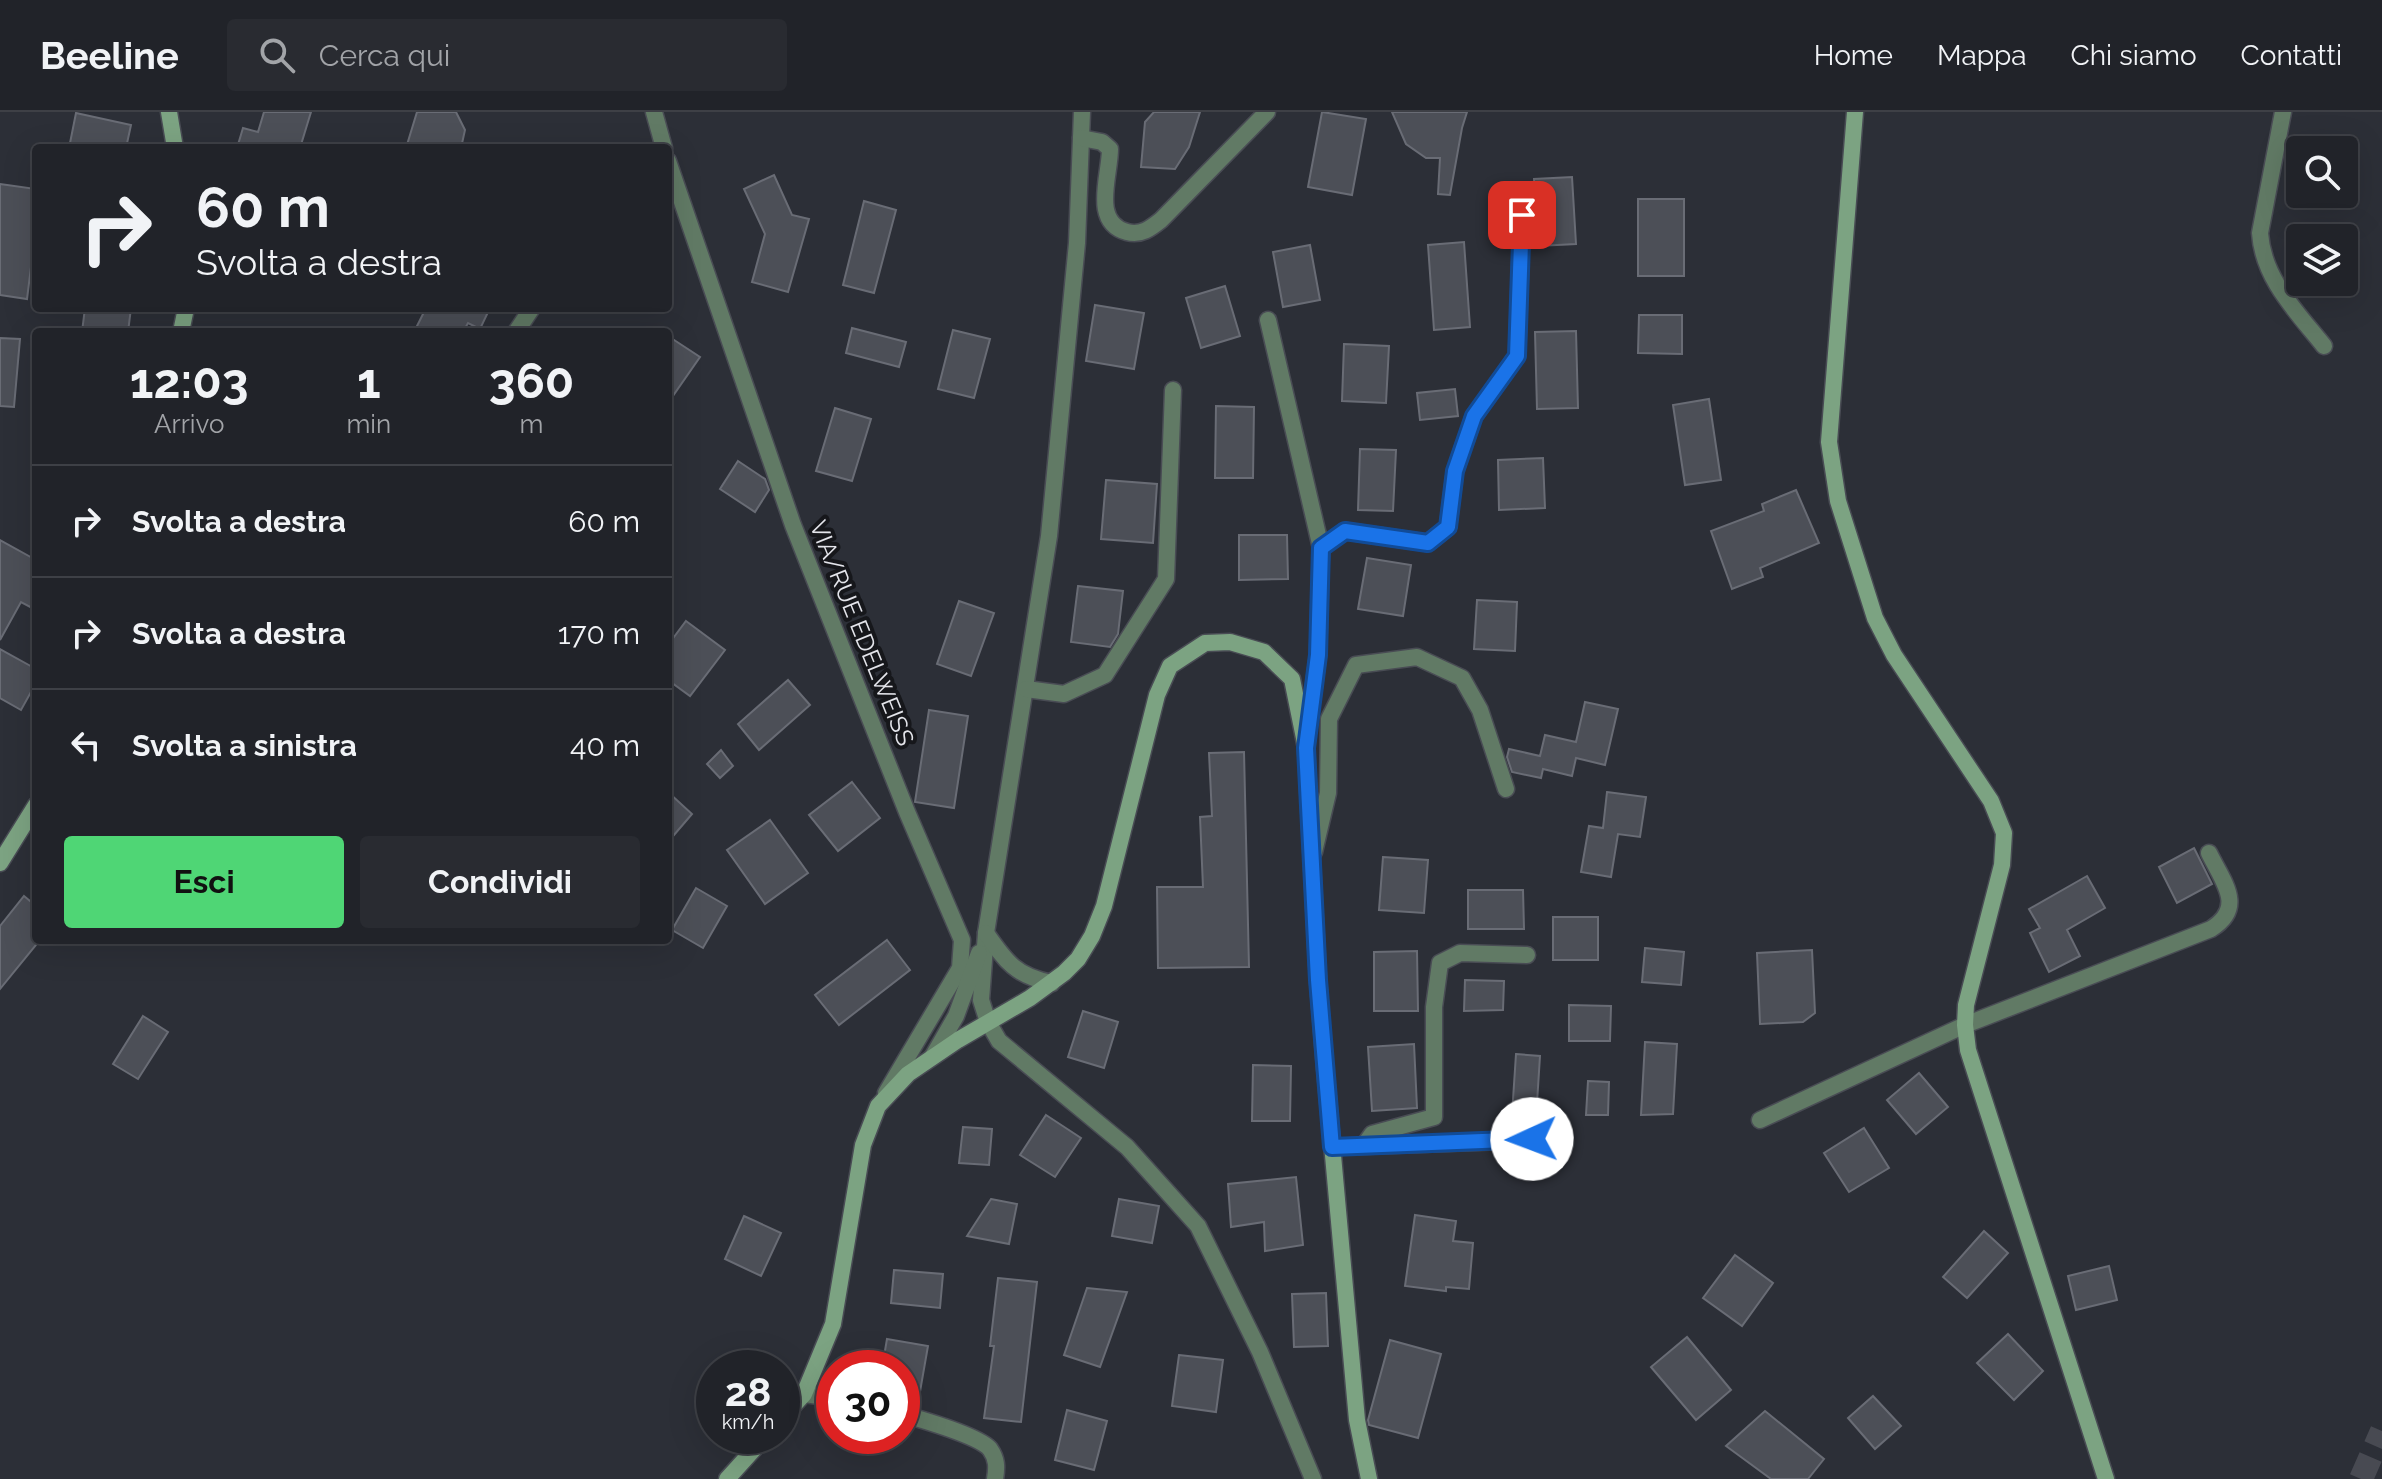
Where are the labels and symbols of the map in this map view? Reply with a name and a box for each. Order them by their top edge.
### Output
pin [1488,181,1556,249]
street label: VIA/RUE EDELWEISS [804,516,920,750]
position arrow [1490,1097,1574,1181]
speed limit sign: 30 [816,1350,920,1454]

